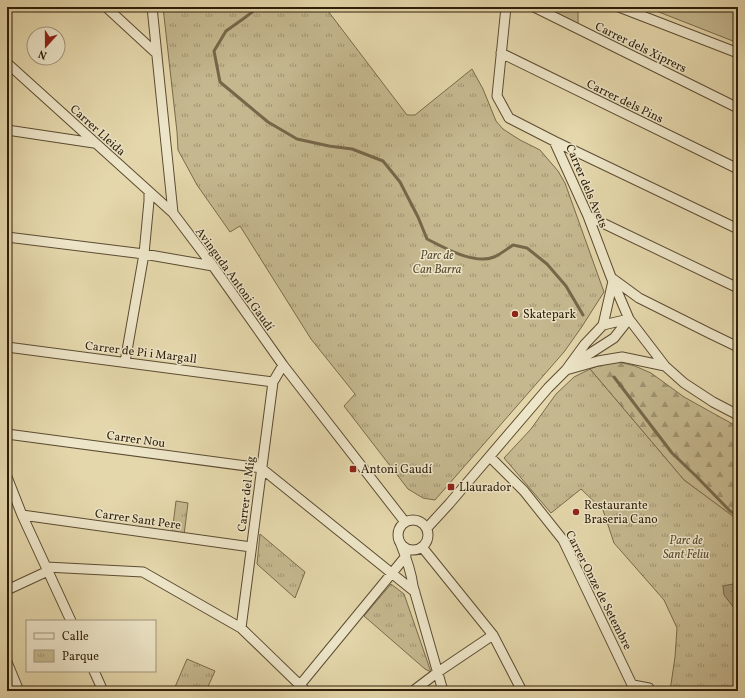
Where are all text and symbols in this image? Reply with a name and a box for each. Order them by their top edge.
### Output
street label: Carrer dels Xiprers [592,19,689,77]
north arrow [26,26,66,66]
text: N [37,46,49,62]
street label: Carrer dels Pins [584,76,666,127]
street label: Carrer Lleida [66,102,128,160]
street label: Carrer dels Avets [561,142,611,231]
street label: Avinguda Antoni Gaudí [191,225,277,335]
park label: Parc de Can Barra [413,248,462,278]
place label: Skatepark [523,307,577,323]
marker: Skatepark [510,309,520,319]
street label: Carrer de Pi i Margall [84,338,198,368]
street label: Carrer Nou [106,428,166,452]
street label: Carrer del Mig [234,455,260,533]
place label: Antoni Gaudí [361,462,433,478]
marker: Antoni Gaudí [348,464,358,474]
place label: Llaurador [459,480,511,496]
marker: Llaurador [446,482,456,492]
place label: Restaurante Braseria Cano [584,498,658,528]
street label: Carrer Sant Pere [94,506,182,534]
marker: Restaurante Braseria Cano [571,507,581,517]
street label: Carrer Onze de Setembre [561,528,635,653]
park label: Parc de Sant Feliu [663,533,709,563]
legend [26,620,156,672]
text: Calle [62,629,89,645]
text: Parque [62,649,99,665]

